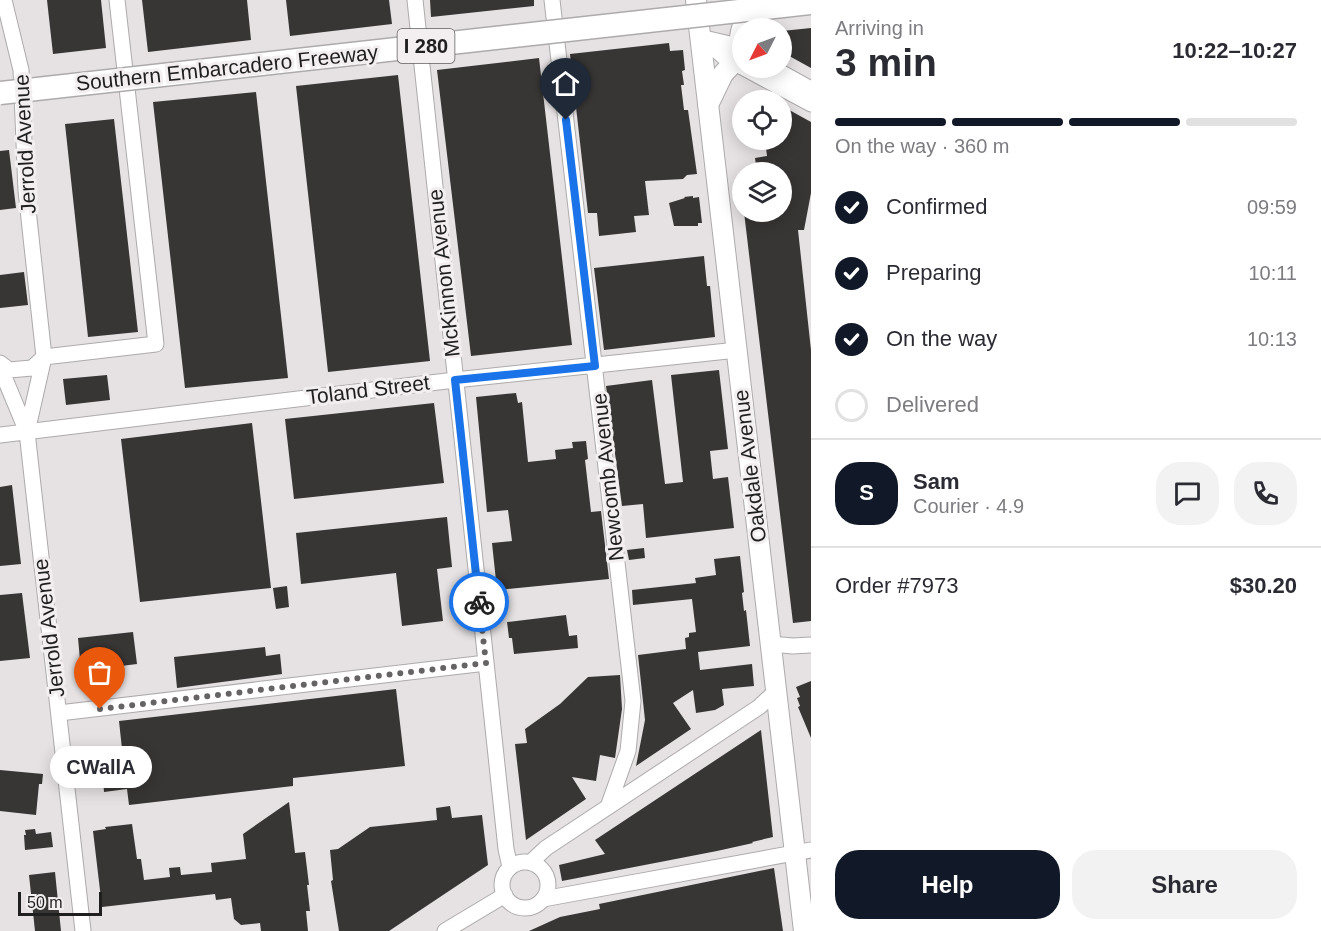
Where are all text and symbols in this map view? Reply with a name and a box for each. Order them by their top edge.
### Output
text: Arriving in [835,17,924,39]
north arrow [732,18,792,78]
map controls [732,18,792,222]
road number: I 280 [398,29,454,63]
text: 10:22–10:27 [1172,38,1297,63]
street label: Southern Embarcadero Freeway [75,40,380,95]
text: 3 min [835,41,937,84]
pin [540,58,591,120]
icon: home [549,67,582,100]
street label: Jerrold Avenue [9,74,40,214]
button: locate [732,90,792,150]
text: On the way · 360 m [835,135,1010,157]
button: layers [732,162,792,222]
street label: McKinnon Avenue [423,188,464,358]
icon: check [835,191,868,224]
text: Confirmed [886,194,987,219]
text: 09:59 [1247,196,1297,218]
icon: check [835,257,868,290]
text: Preparing [886,260,981,285]
text: 10:11 [1248,262,1297,284]
icon: check [835,323,868,356]
text: On the way [886,326,997,351]
text: 10:13 [1247,328,1297,350]
street label: Toland Street [305,371,431,408]
street label: Oakdale Avenue [729,388,770,544]
street label: Newcomb Avenue [587,392,628,562]
text: Delivered [886,392,979,417]
button: chat [1156,462,1219,525]
button: phone [1234,462,1297,525]
text: Sam [913,469,959,494]
text: S [859,480,874,505]
text: Courier · 4.9 [913,495,1024,517]
street label: Jerrold Avenue [29,557,68,699]
courier [449,572,509,632]
text: Order #7973 [835,573,959,598]
text: $30.20 [1230,573,1297,598]
icon: bike [463,586,496,619]
pin [74,647,125,709]
icon: bag [83,656,116,689]
callout: CWallA [49,745,151,787]
text: CWallA [66,756,136,778]
button: Help [835,850,1060,919]
button: Share [1072,850,1297,919]
scale bar [18,889,102,916]
text: 50 m [27,894,63,911]

